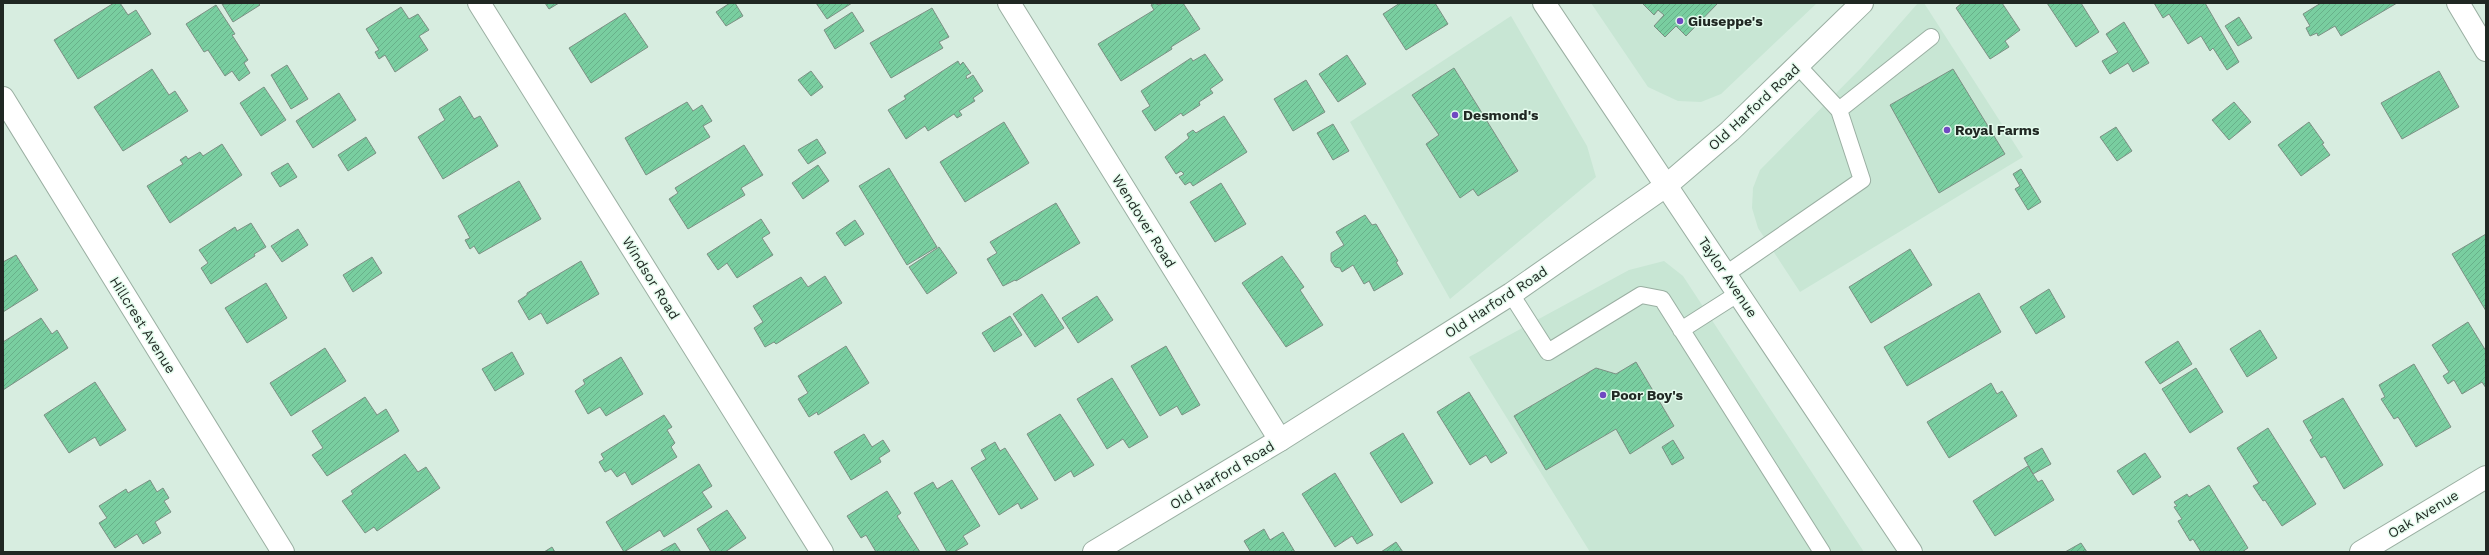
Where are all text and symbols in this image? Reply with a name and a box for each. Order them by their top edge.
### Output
place label: Giuseppe's [1688,13,1763,29]
marker: Giuseppe's [1675,16,1685,26]
street label: Old Harford Road [1705,61,1803,153]
place label: Desmond's [1463,107,1539,123]
marker: Desmond's [1450,110,1460,120]
place label: Royal Farms [1955,122,2040,138]
marker: Royal Farms [1942,125,1952,135]
street label: Wendover Road [1109,172,1179,270]
street label: Windsor Road [619,234,683,322]
street label: Taylor Avenue [1695,234,1761,320]
street label: Old Harford Road [1442,263,1550,341]
street label: Hillcrest Avenue [107,274,179,376]
place label: Poor Boy's [1611,387,1684,403]
marker: Poor Boy's [1598,390,1608,400]
street label: Old Harford Road [1167,437,1277,513]
street label: Oak Avenue [2385,487,2461,541]

